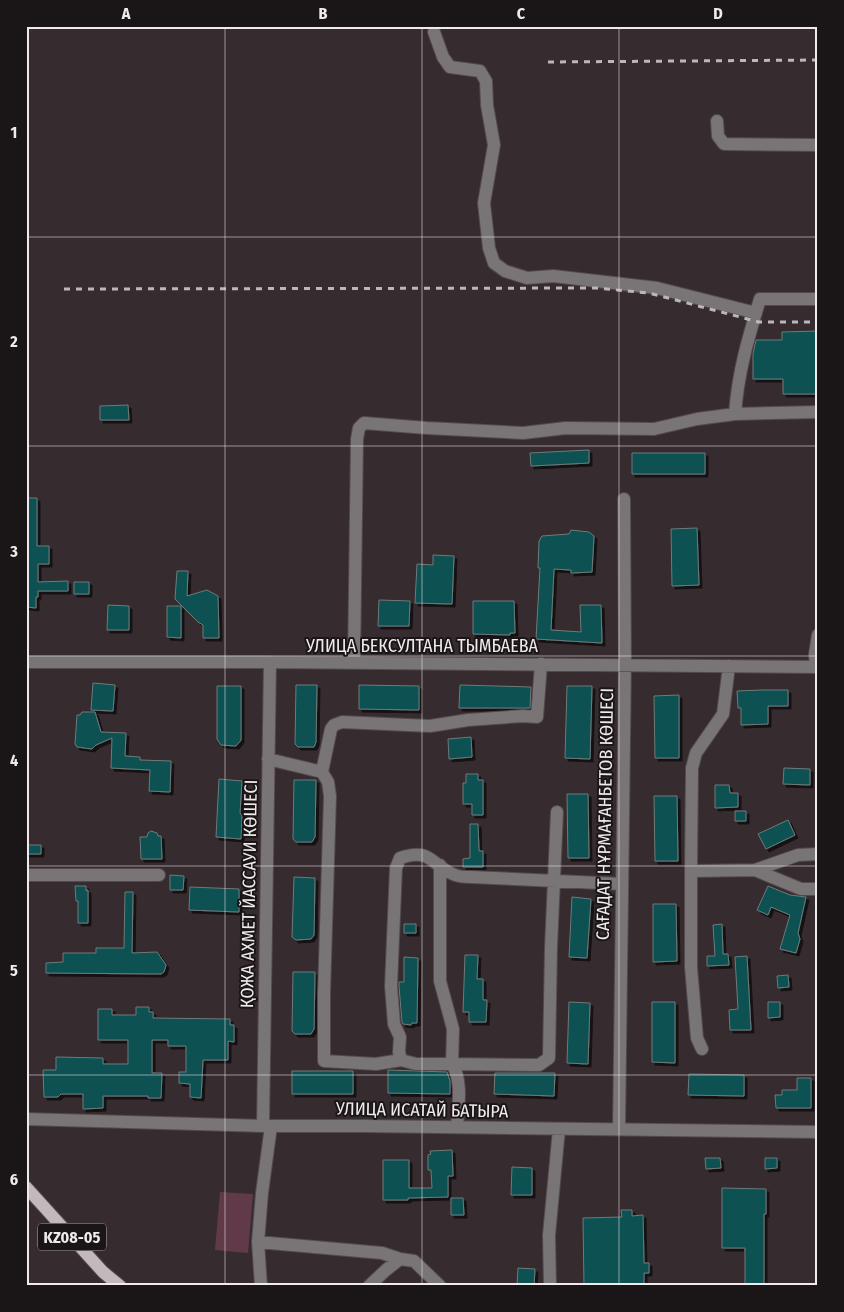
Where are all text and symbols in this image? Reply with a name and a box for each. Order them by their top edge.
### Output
text: A [121,4,131,23]
text: B [319,4,328,23]
text: C [517,4,526,23]
text: D [713,4,723,23]
text: 1 [11,123,17,142]
text: 2 [9,332,18,351]
text: 3 [9,542,18,561]
street label: УЛИЦА БЕКСУЛТАНА ТЫМБАЕВА [305,635,539,657]
street label: САҒАДАТ НҰРМАҒАНБЕТОВ КӨШЕСІ [592,688,618,940]
text: 4 [10,751,18,770]
street label: ҚОЖА АХМЕТ ЙАССАУИ КӨШЕСІ [236,780,262,1008]
text: 5 [10,961,18,980]
street label: УЛИЦА ИСАТАЙ БАТЫРА [335,1097,509,1123]
text: 6 [10,1170,18,1189]
road number: KZ08-05 [38,1224,106,1250]

